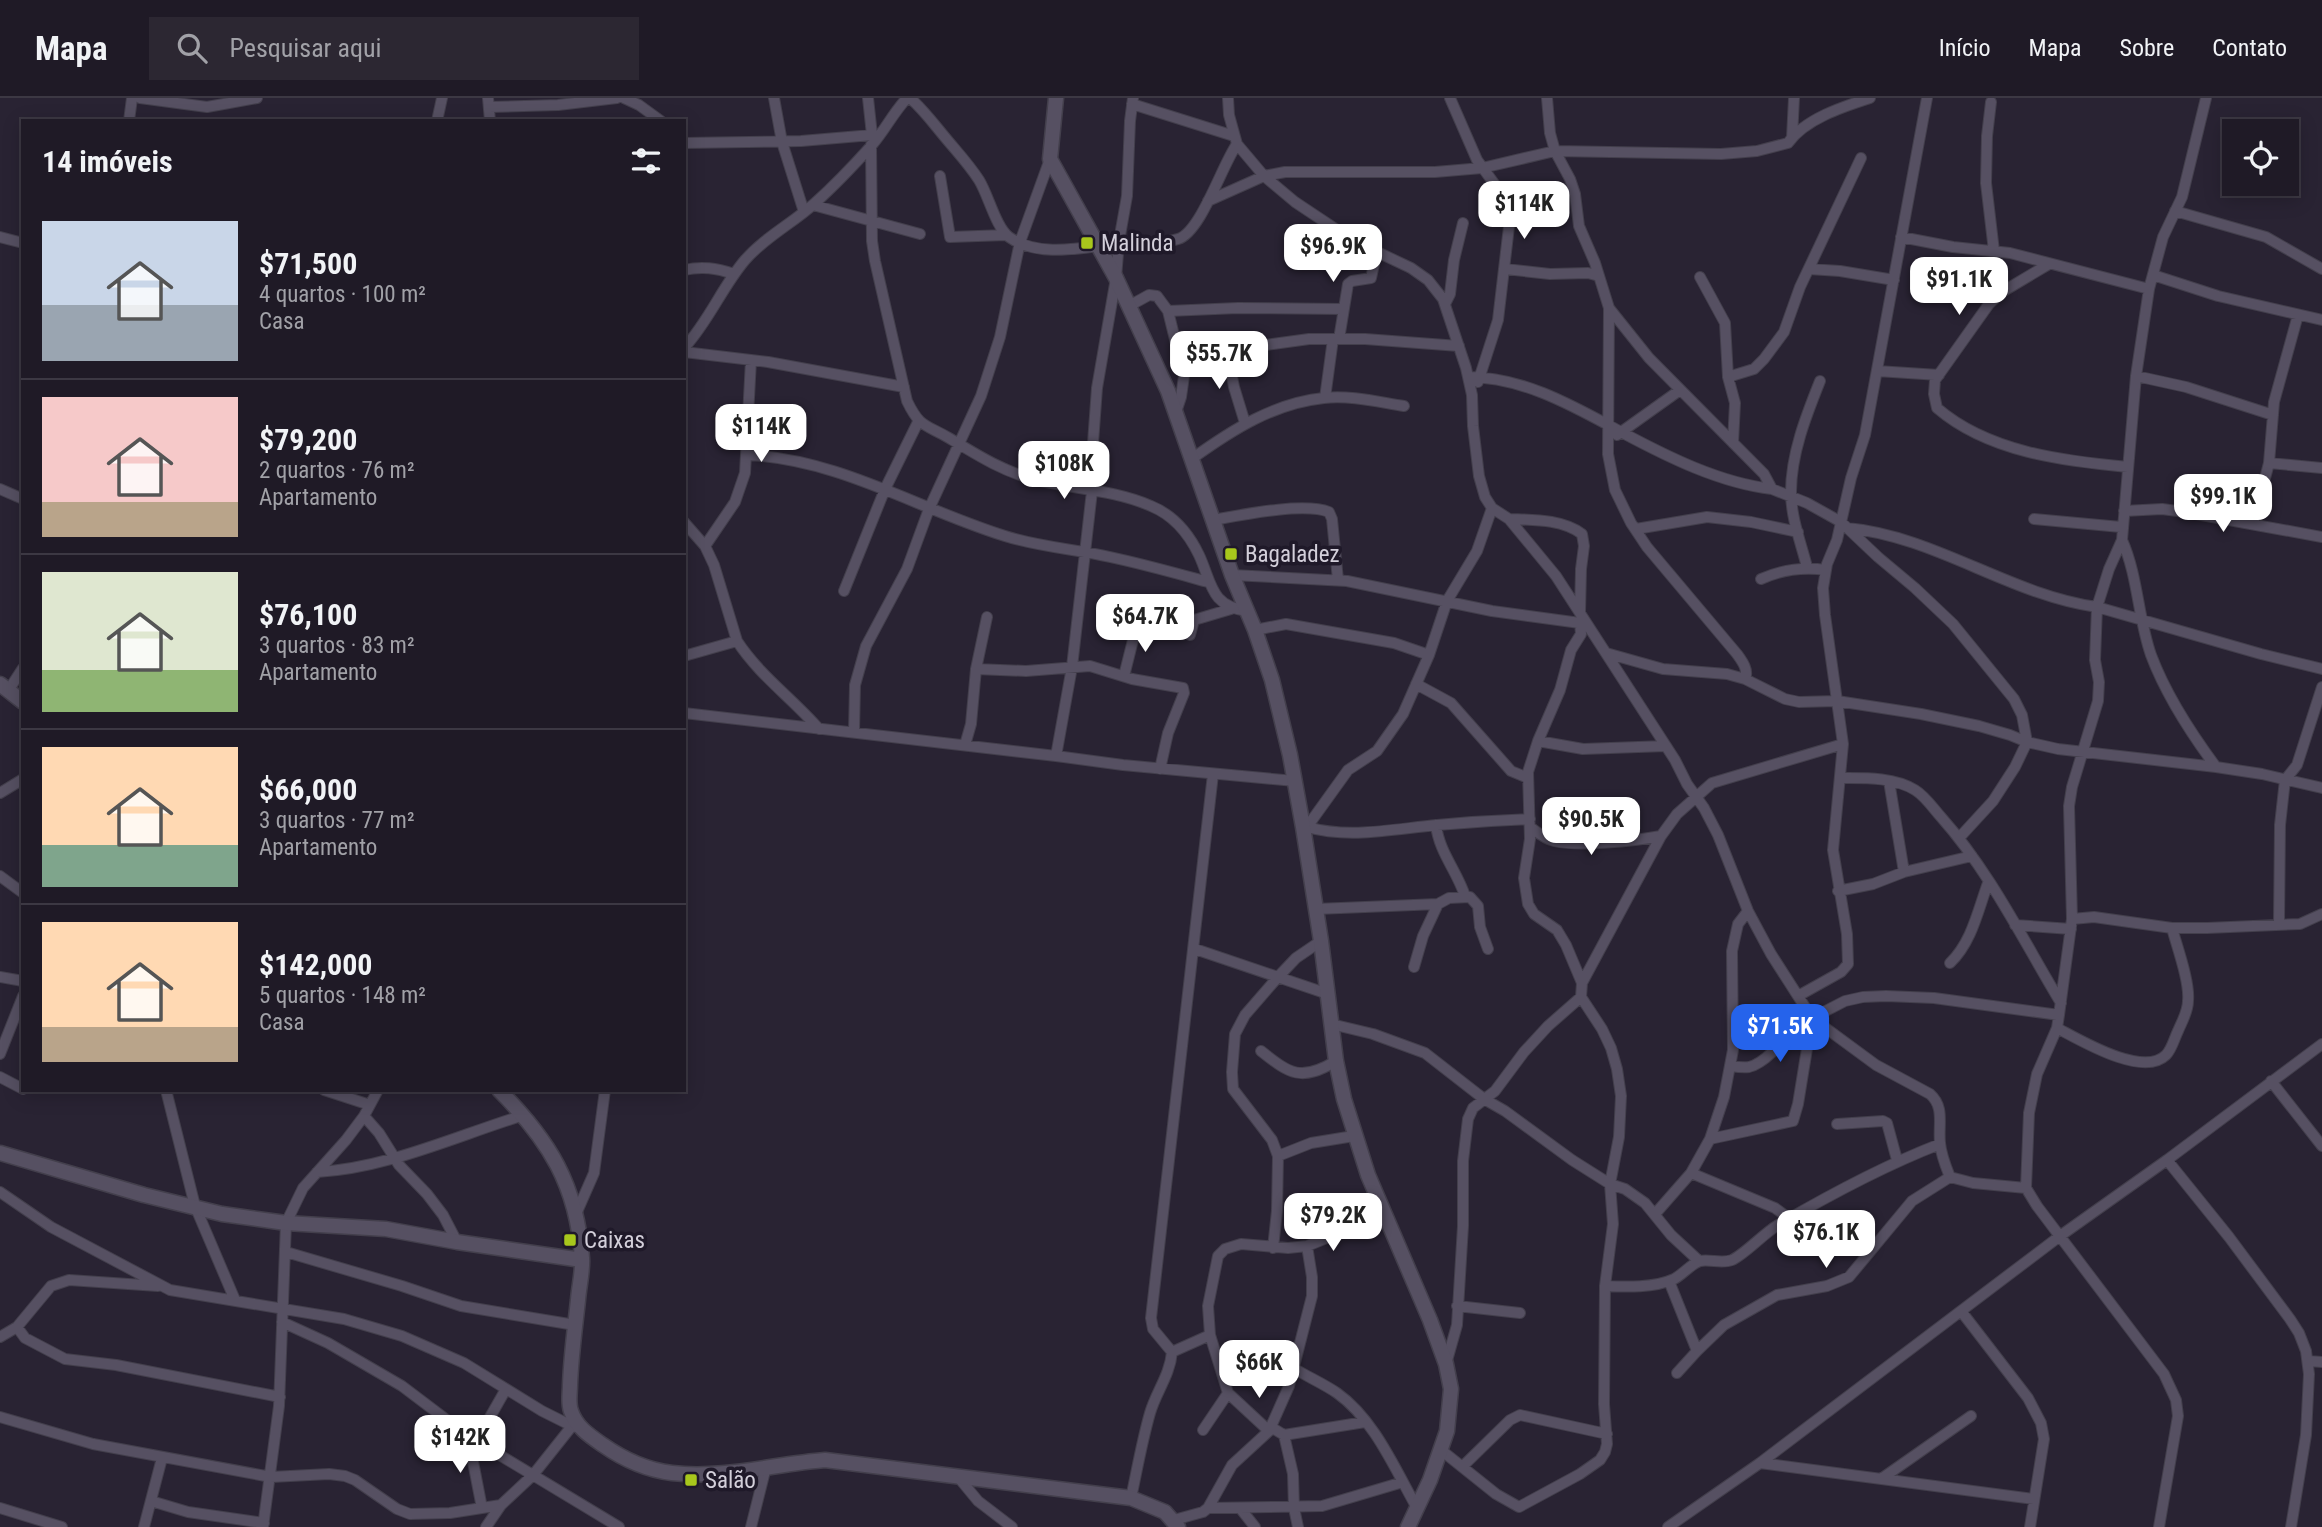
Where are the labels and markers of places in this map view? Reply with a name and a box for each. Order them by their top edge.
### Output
pin: $114K [1475,181,1573,241]
pin: $96.9K [1276,225,1390,284]
place label: Malinda [1101,230,1174,257]
marker: Malinda [1079,235,1095,251]
pin: $91.1K [1902,258,2016,317]
pin: $55.7K [1162,331,1276,391]
pin: $114K [712,404,810,464]
pin: $108K [1015,442,1113,501]
pin: $99.1K [2166,474,2280,534]
place label: Bagaladez [1245,541,1340,568]
marker: Bagaladez [1223,546,1239,562]
pin: $64.7K [1088,594,1202,654]
pin: $90.5K [1534,798,1648,857]
pin: $71.5K [1723,1004,1837,1064]
pin: $79.2K [1276,1194,1390,1253]
pin: $76.1K [1769,1210,1883,1270]
place label: Caixas [584,1227,645,1254]
marker: Caixas [562,1232,578,1248]
pin: $66K [1218,1340,1300,1400]
pin: $142K [411,1416,509,1475]
place label: Salão [705,1467,756,1494]
marker: Salão [683,1472,699,1488]

